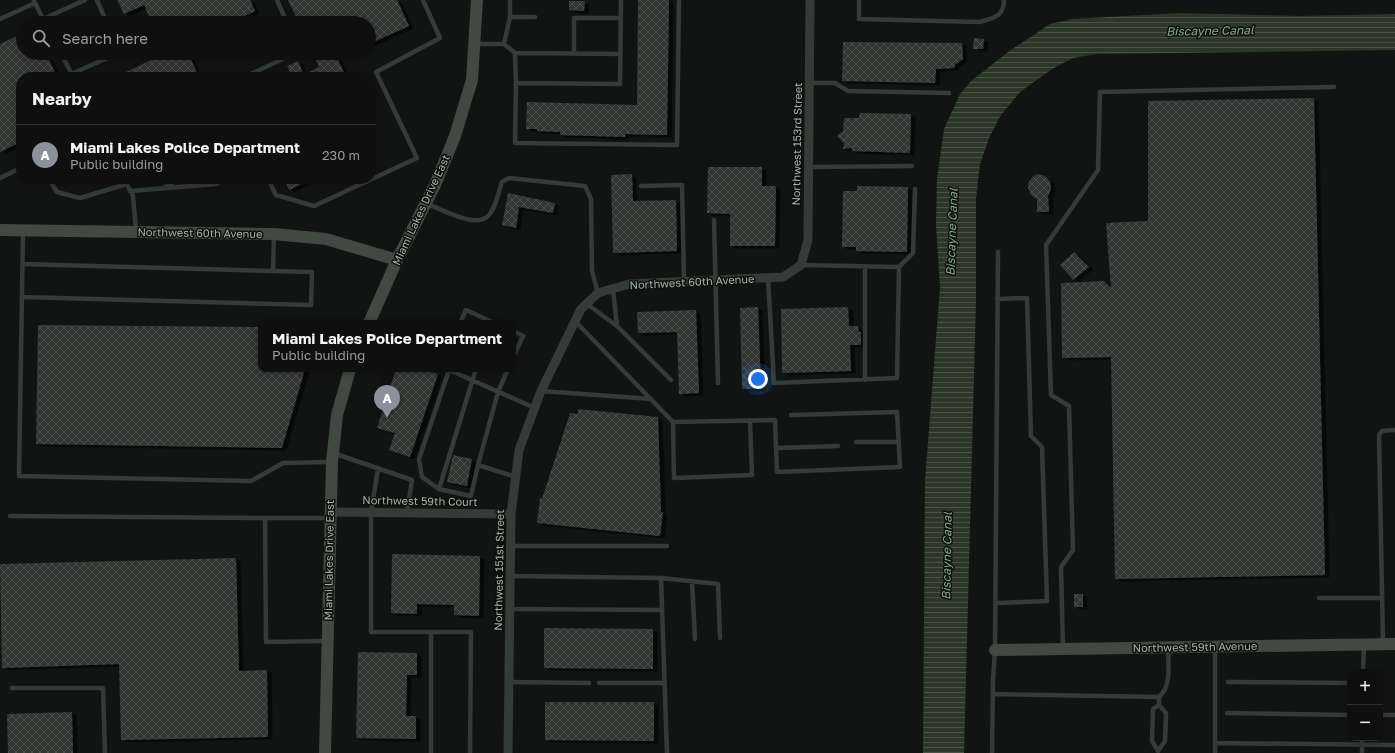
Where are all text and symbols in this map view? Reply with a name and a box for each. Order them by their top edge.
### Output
search box [16,16,376,60]
water label: Biscayne Canal [1166,22,1255,39]
icon: search [30,27,52,49]
text: Search here [62,29,148,47]
street label: Northwest 153rd Street [789,82,804,206]
text: Nearby [32,88,92,109]
text: Miami Lakes Police Department [70,138,300,156]
text: A [40,147,50,163]
text: 230 m [322,147,360,163]
street label: Miami Lakes Drive East [389,152,452,267]
text: Public building [70,156,163,172]
water label: Biscayne Canal [942,187,961,276]
street label: Northwest 60th Avenue [137,225,263,240]
street label: Northwest 60th Avenue [629,272,755,291]
popup [258,320,516,372]
text: Miami Lakes Police Department [272,329,502,347]
text: Public building [272,347,365,363]
your location [748,369,768,389]
pin: A [374,385,400,418]
street label: Northwest 59th Court [362,493,478,508]
street label: Miami Lakes Drive East [321,500,336,620]
street label: Northwest 151st Street [491,509,506,631]
water label: Biscayne Canal [938,511,955,600]
street label: Northwest 59th Avenue [1133,639,1257,654]
map controls [1347,669,1383,741]
button: + [1347,669,1383,705]
button: − [1347,705,1383,741]

